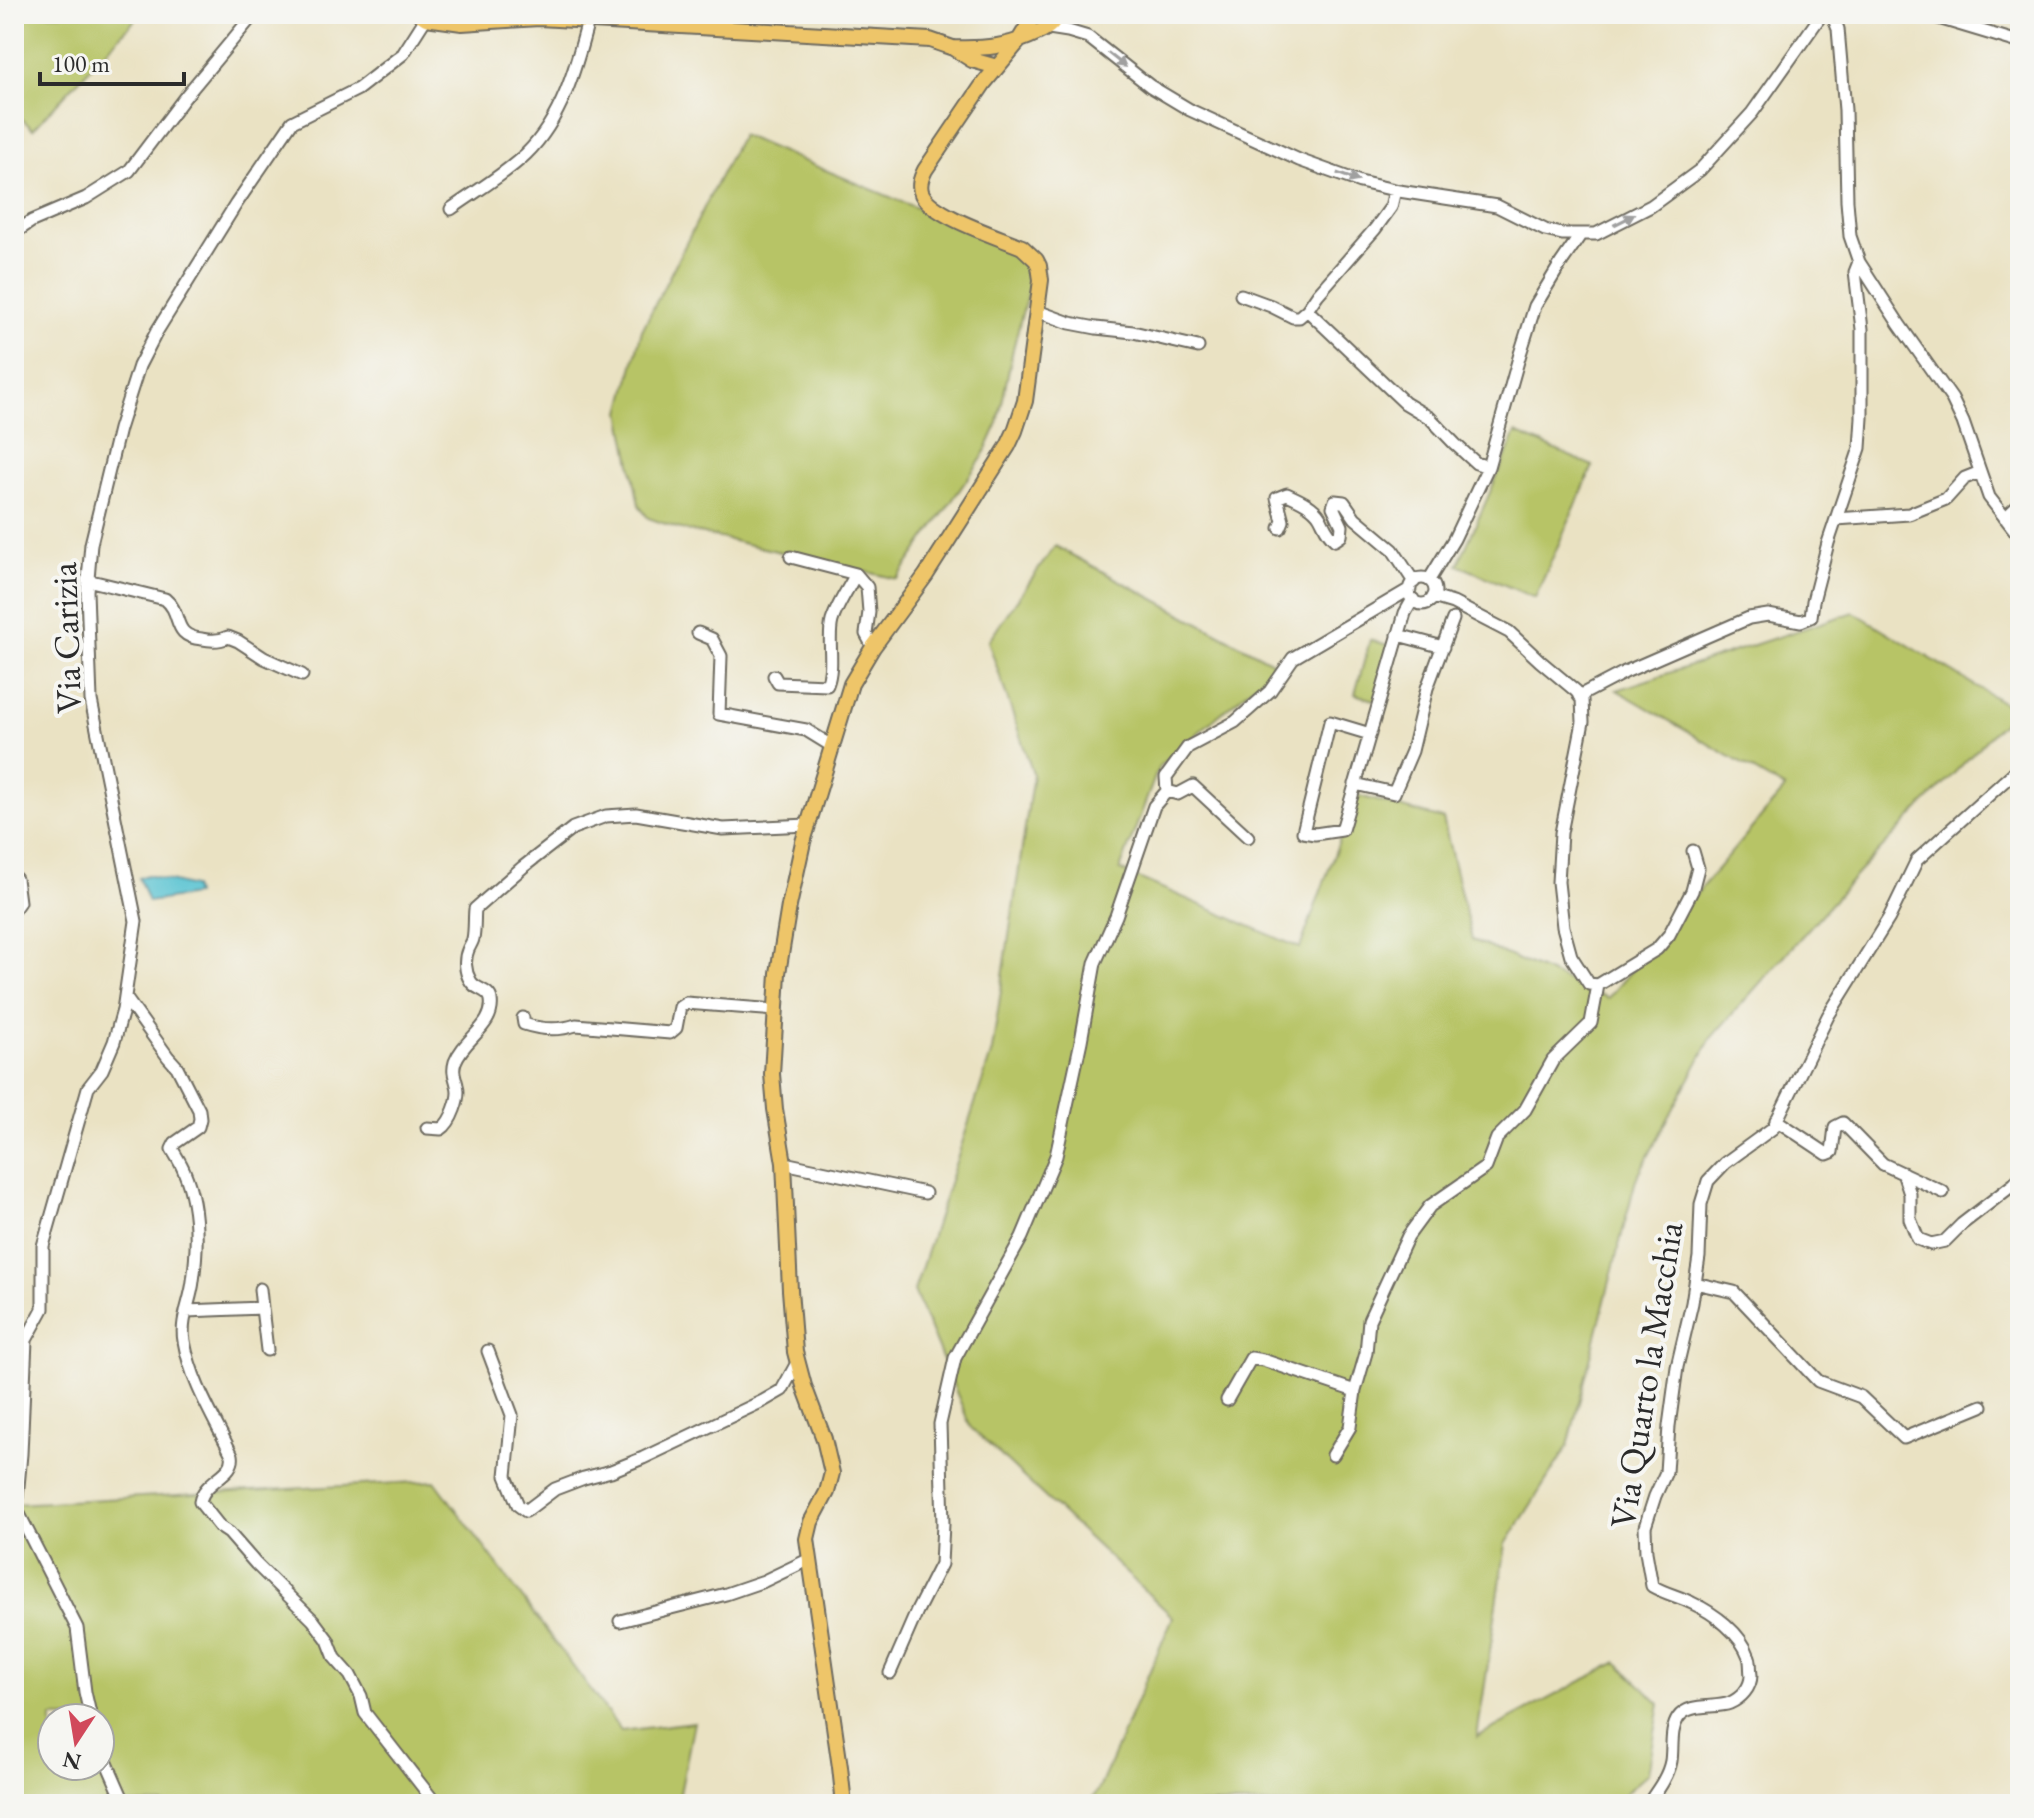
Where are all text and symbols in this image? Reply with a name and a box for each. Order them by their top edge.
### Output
scale bar [40,36,184,86]
text: 100 m [52,48,110,79]
one-way arrow [1107,52,1128,68]
one-way arrow [1336,172,1360,184]
one-way arrow [1612,214,1635,227]
street label: Via Carizia [40,561,92,714]
street label: Via Quarto la Macchia [1599,1218,1694,1532]
north arrow [36,1702,116,1782]
text: N [60,1745,84,1777]

